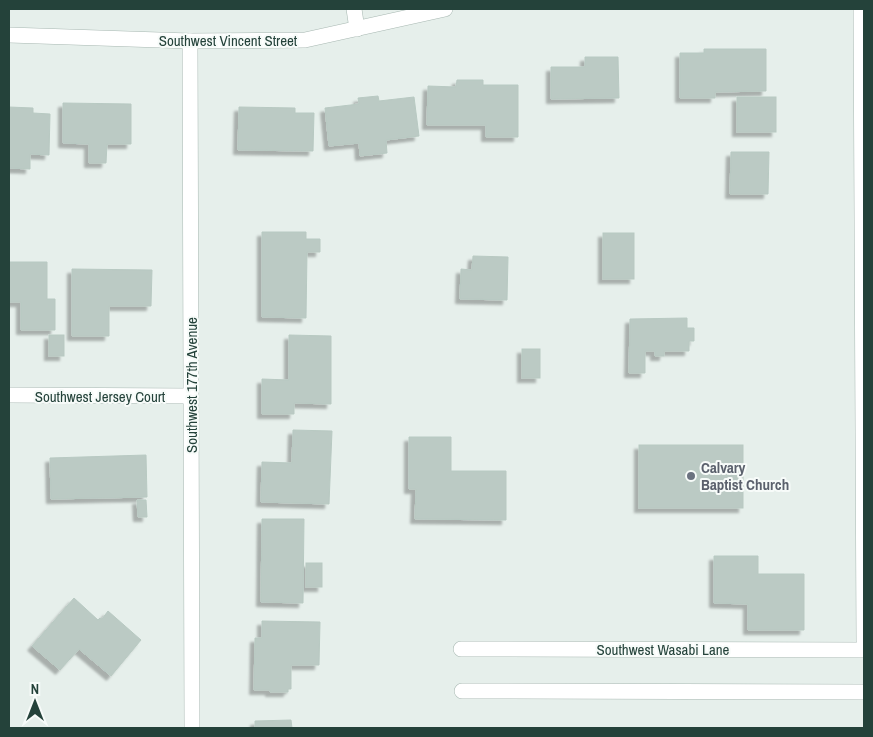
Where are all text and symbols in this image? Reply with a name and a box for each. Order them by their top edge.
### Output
street label: Southwest Vincent Street [159,30,298,51]
street label: Southwest 177th Avenue [181,317,202,453]
street label: Southwest Jersey Court [35,386,166,407]
place label: Calvary Baptist Church [701,457,789,495]
marker: Calvary Baptist Church [685,470,697,482]
street label: Southwest Wasabi Lane [597,639,730,660]
north arrow [10,677,60,727]
text: N [31,680,39,698]

